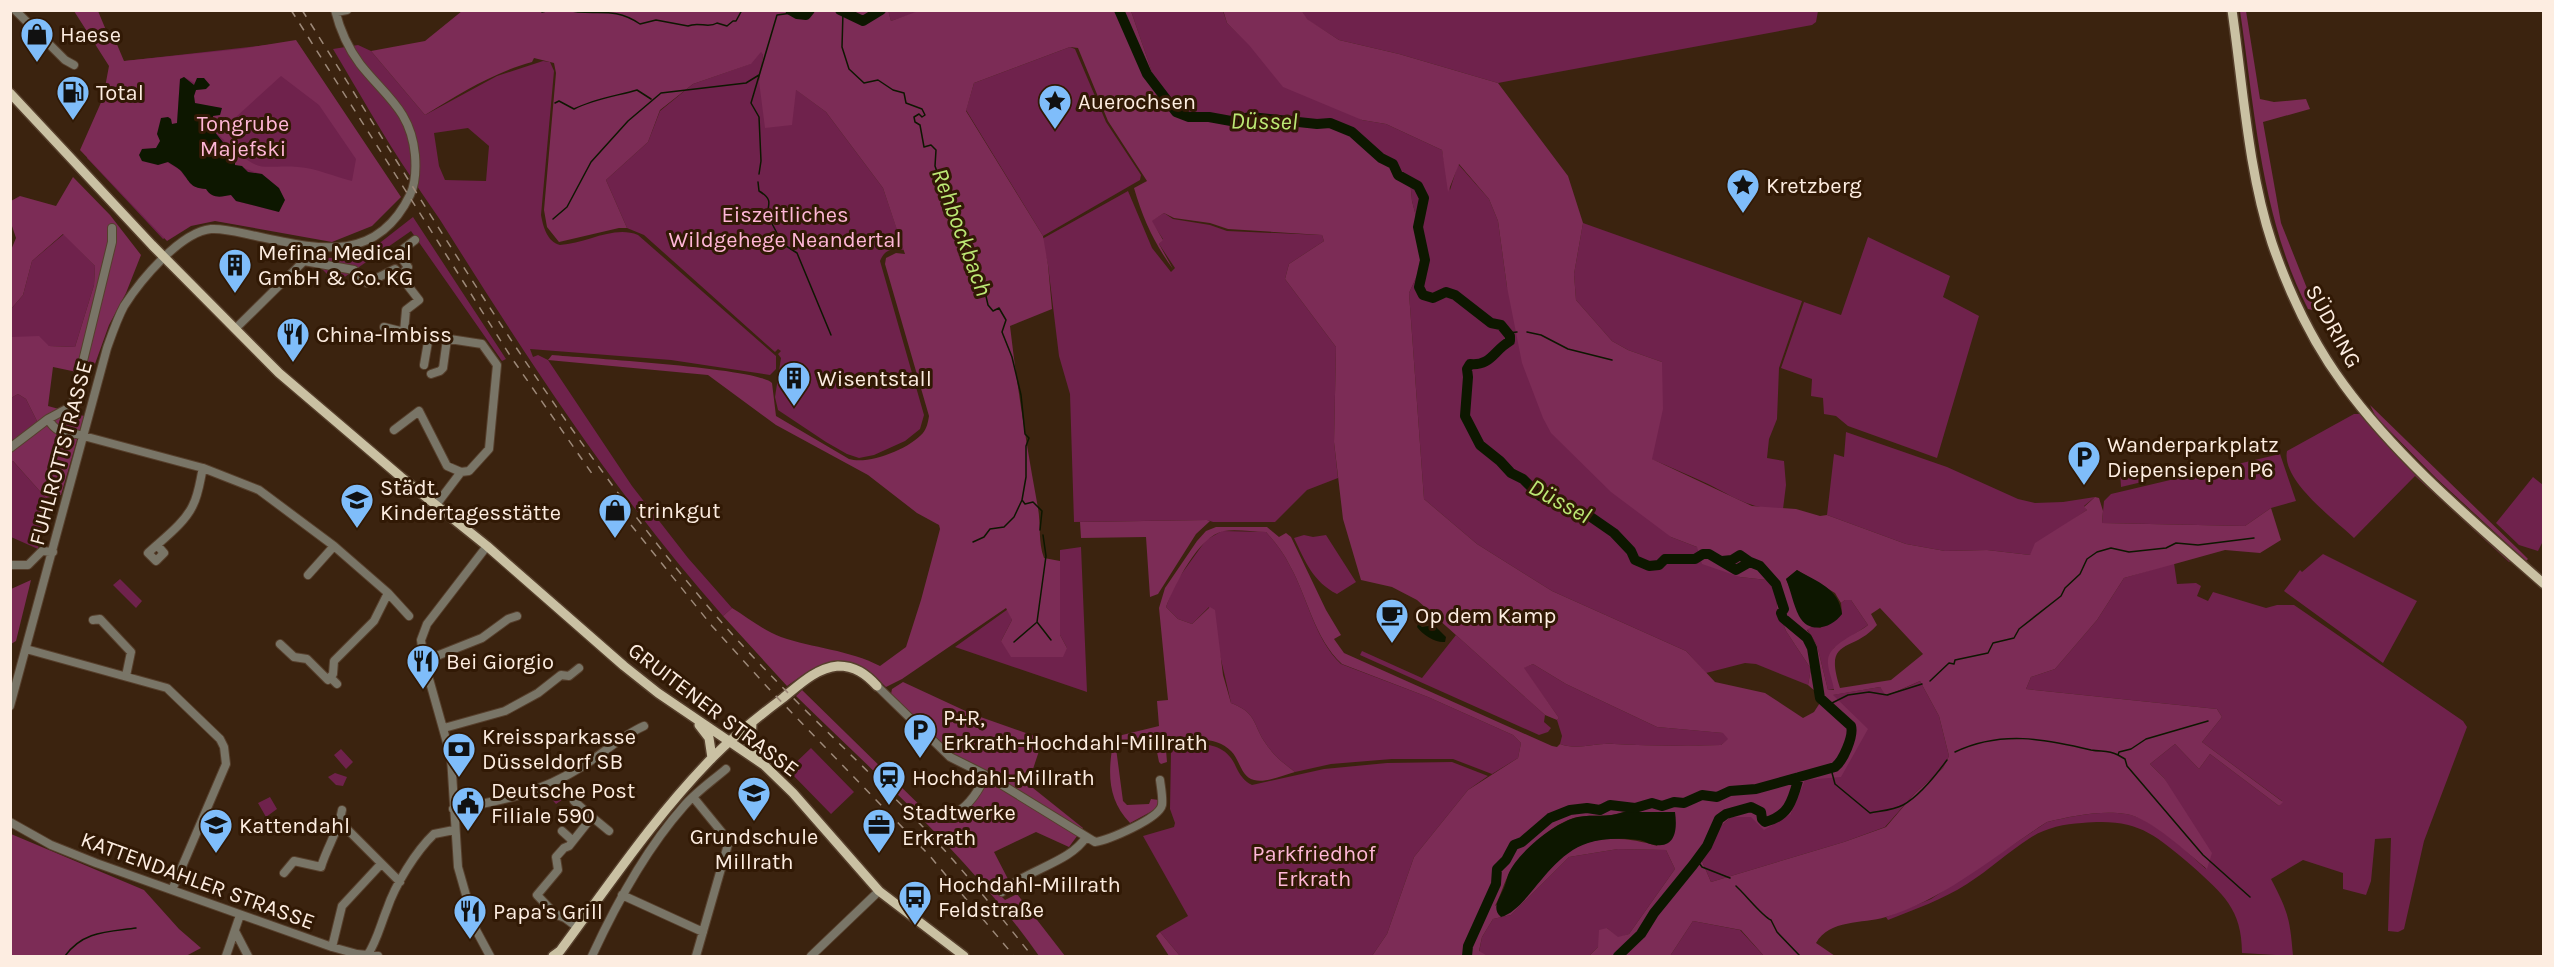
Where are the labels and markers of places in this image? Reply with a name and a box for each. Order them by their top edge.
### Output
shop icon: Haese [19,16,55,63]
place label: Haese [60,22,121,48]
fuel station icon: Total [55,74,91,121]
place label: Total [96,80,144,106]
place icon: Auerochsen [1037,83,1073,130]
place label: Auerochsen [1078,89,1196,115]
place icon: Kretzberg [1725,167,1761,214]
place label: Kretzberg [1766,173,1862,199]
place label: Mefina Medical GmbH & Co. KG [258,240,413,291]
building icon: Mefina Medical GmbH & Co. KG [217,247,253,294]
restaurant icon: China-Imbiss [275,316,311,363]
place label: China-Imbiss [316,322,452,348]
building icon: Wisentstall [776,360,812,407]
place label: Wisentstall [817,366,932,392]
place label: Wanderparkplatz Diepensiepen P6 [2107,432,2279,483]
parking icon: Wanderparkplatz Diepensiepen P6 [2066,439,2102,486]
place label: Städt. Kindertagesstätte [380,475,561,526]
school or university icon: Städt. Kindertagesstätte [339,482,375,529]
shop icon: trinkgut [597,492,633,539]
place label: trinkgut [638,498,720,524]
cafe icon: Op dem Kamp [1374,597,1410,644]
place label: Op dem Kamp [1415,603,1556,629]
restaurant icon: Bei Giorgio [405,643,441,690]
place label: Bei Giorgio [446,649,554,675]
place label: P+R, Erkrath-Hochdahl-Millrath [943,705,1208,756]
parking icon: P+R, Erkrath-Hochdahl-Millrath [902,712,938,759]
place label: Kreissparkasse Düsseldorf SB [482,724,636,775]
bank icon: Kreissparkasse Düsseldorf SB [441,731,477,778]
station icon: Hochdahl-Millrath [871,759,907,806]
place label: Hochdahl-Millrath [912,765,1095,791]
school or university icon: Grundschule Millrath [736,775,772,822]
place label: Deutsche Post Filiale 590 [491,778,635,829]
public building icon: Deutsche Post Filiale 590 [450,785,486,832]
place label: Stadtwerke Erkrath [902,800,1016,851]
school or university icon: Kattendahl [198,807,234,854]
office icon: Stadtwerke Erkrath [861,807,897,854]
place label: Kattendahl [239,813,350,839]
place label: Grundschule Millrath [690,824,818,875]
place label: Hochdahl-Millrath Feldstraße [938,872,1121,923]
bus stop icon: Hochdahl-Millrath Feldstraße [897,879,933,926]
restaurant icon: Papa's Grill [452,893,488,940]
place label: Papa's Grill [493,899,603,925]

